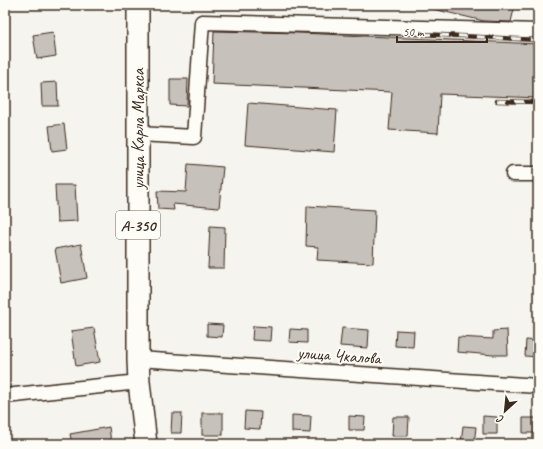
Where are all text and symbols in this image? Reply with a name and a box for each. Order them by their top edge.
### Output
scale bar [397,18,487,44]
text: 50 m [403,24,425,40]
street label: улица Карла Маркса [128,67,149,190]
road number: А-350 [116,211,160,239]
street label: улица Чкалова [296,342,383,369]
north arrow [485,391,525,431]
text: С [493,412,506,427]

